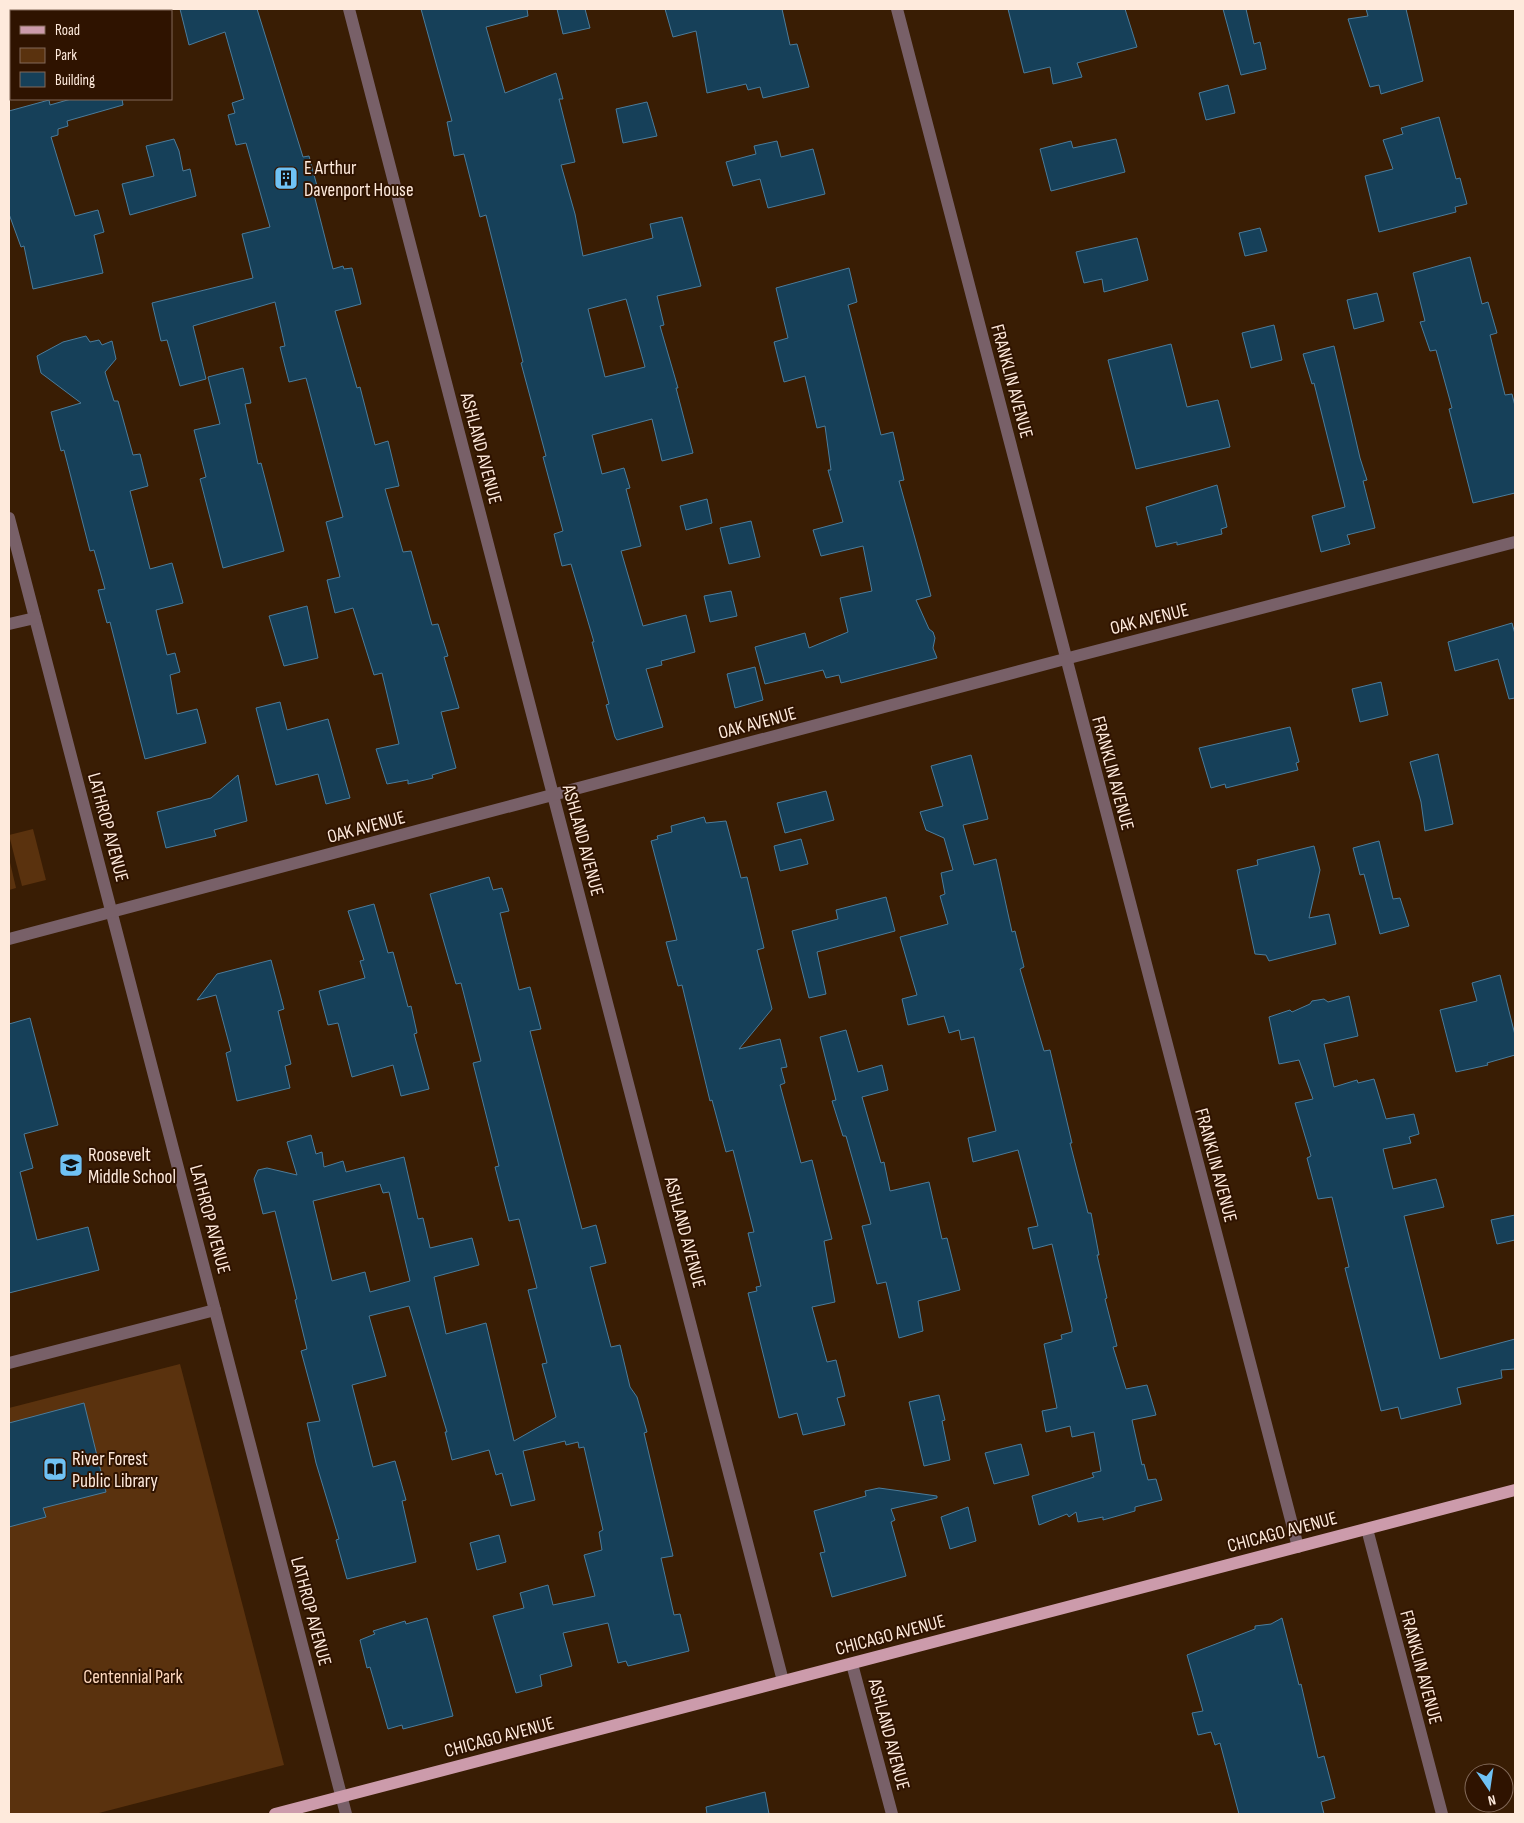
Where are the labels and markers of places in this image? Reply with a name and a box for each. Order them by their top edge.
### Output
place label: E Arthur Davenport House [304,157,414,202]
building icon: E Arthur Davenport House [273,165,299,191]
place label: Roosevelt Middle School [88,1144,176,1189]
school or university icon: Roosevelt Middle School [58,1152,84,1178]
place label: River Forest Public Library [72,1448,158,1493]
library icon: River Forest Public Library [42,1456,68,1482]

